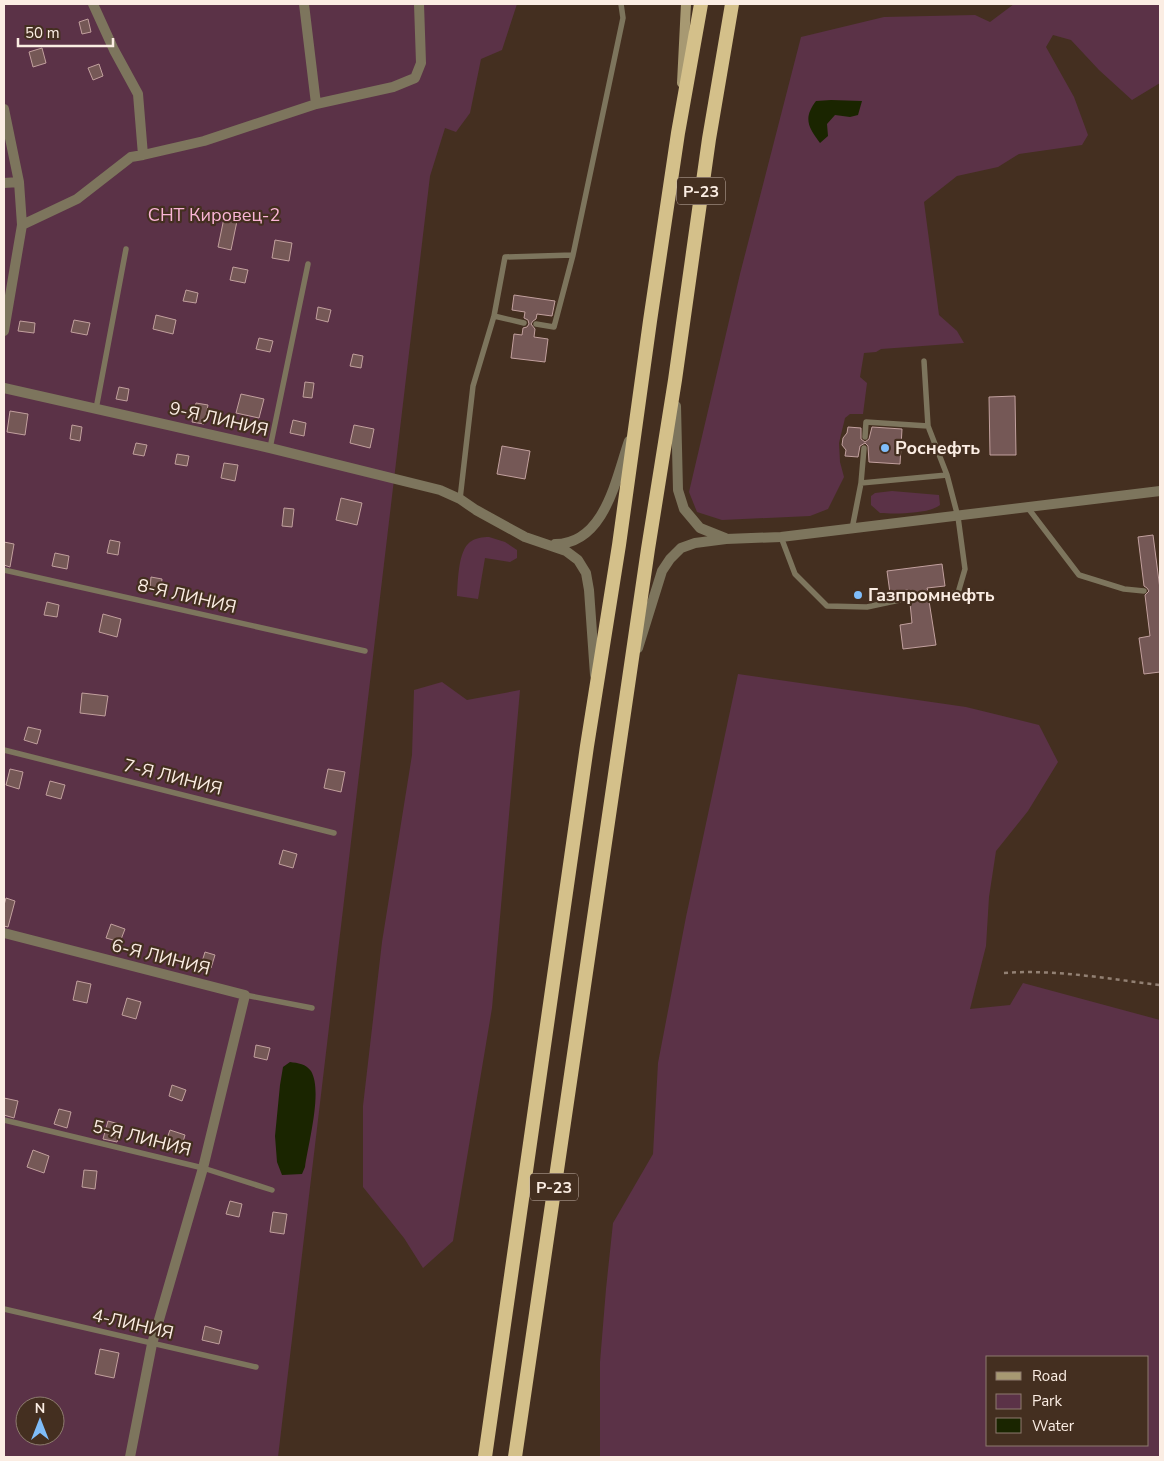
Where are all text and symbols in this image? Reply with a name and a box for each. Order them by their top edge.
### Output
scale bar [18,15,112,47]
text: 50 m [25,23,60,43]
road number: Р-23 [677,178,725,205]
park label: СНТ Кировец-2 [148,203,280,227]
street label: 9-Я ЛИНИЯ [167,396,271,442]
place label: Роснефть [895,436,980,460]
marker: Роснефть [879,442,891,454]
street label: 8-Я ЛИНИЯ [135,573,239,619]
place label: Газпромнефть [868,583,995,607]
marker: Газпромнефть [852,589,864,601]
street label: 7-Я ЛИНИЯ [121,753,225,801]
street label: 6-Я ЛИНИЯ [109,933,213,981]
street label: 5-Я ЛИНИЯ [90,1114,194,1162]
road number: Р-23 [530,1174,578,1200]
street label: 4-ЛИНИЯ [90,1303,176,1345]
legend [986,1356,1149,1446]
text: Road [1032,1366,1067,1386]
text: Park [1032,1391,1062,1411]
north arrow [15,1396,65,1446]
text: N [35,1399,45,1418]
text: Water [1032,1416,1075,1436]

